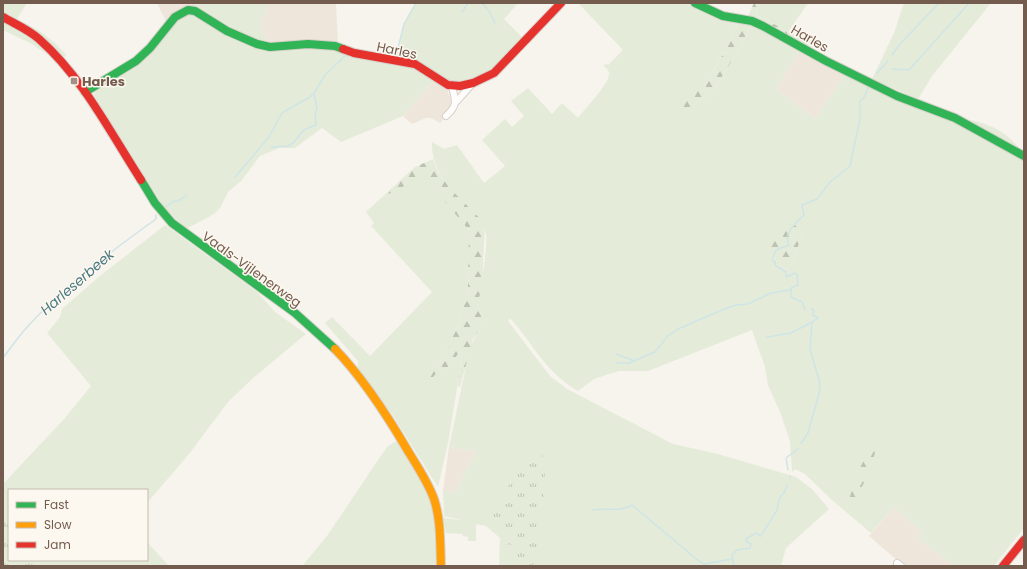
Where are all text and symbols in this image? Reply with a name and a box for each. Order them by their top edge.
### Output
street label: Harles [787,20,832,57]
street label: Harles [375,37,419,64]
place label: Harles [82,72,125,91]
marker: Harles [69,76,79,86]
street label: Vaals-Vijlenerweg [198,227,305,312]
water label: Harleserbeek [36,244,119,320]
legend [8,489,148,561]
text: Fast [44,496,69,513]
text: Slow [44,516,72,533]
text: Jam [44,536,71,553]

